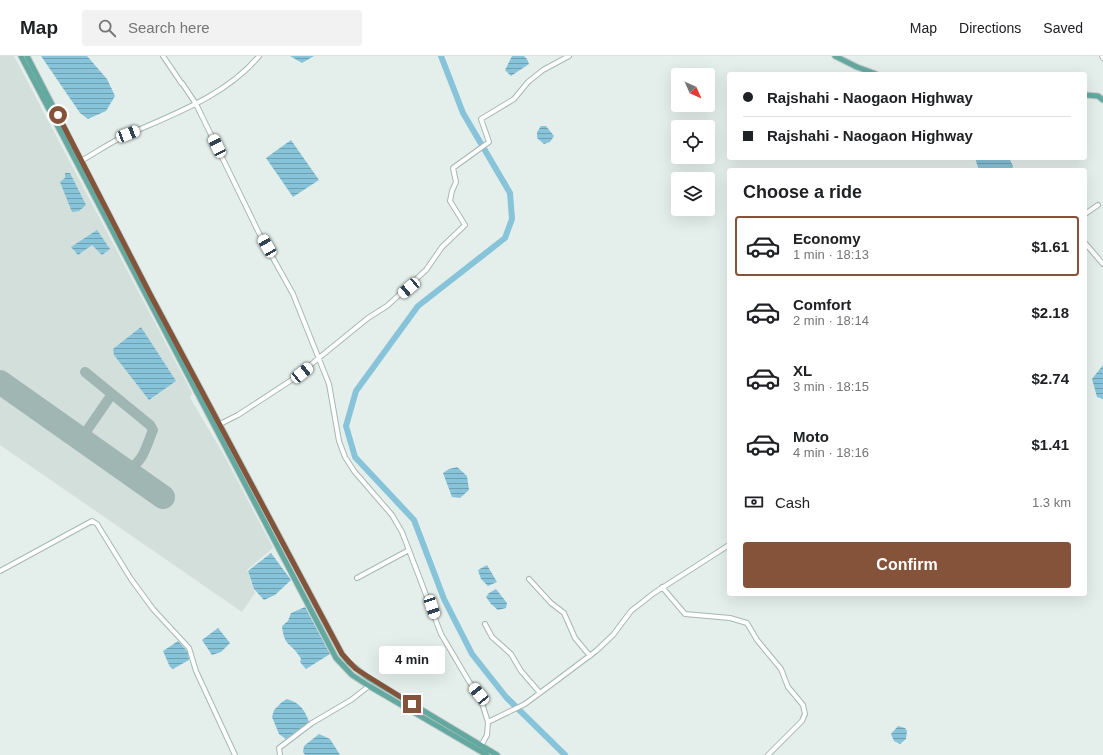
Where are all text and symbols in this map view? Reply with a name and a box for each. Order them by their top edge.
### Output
search box [82,10,362,46]
text: Map [20,17,58,38]
icon: search [96,17,118,39]
text: Search here [128,19,210,36]
text: Map [910,20,937,36]
text: Directions [959,20,1021,36]
text: Saved [1043,20,1083,36]
north arrow [671,68,715,112]
map controls [671,68,715,216]
text: Rajshahi - Naogaon Highway [767,89,973,106]
route start [49,106,67,124]
button: locate [671,120,715,164]
car [115,124,141,144]
text: Rajshahi - Naogaon Highway [767,127,973,144]
car [206,133,228,159]
button: layers [671,172,715,216]
text: Choose a ride [743,182,862,202]
icon: car [745,228,781,264]
text: Economy [793,230,861,247]
car [256,233,278,259]
text: $1.61 [1031,238,1069,255]
text: 1 min · 18:13 [793,247,869,262]
car [396,276,422,300]
icon: car [745,294,781,330]
text: Comfort [793,296,851,313]
text: $2.18 [1031,304,1069,321]
text: 2 min · 18:14 [793,313,869,328]
icon: car [745,360,781,396]
car [289,361,315,385]
text: XL [793,362,812,379]
text: $2.74 [1031,370,1069,387]
text: 3 min · 18:15 [793,379,869,394]
icon: car [745,426,781,462]
text: Moto [793,428,829,445]
text: $1.41 [1031,436,1069,453]
text: 4 min · 18:16 [793,445,869,460]
icon: cash [743,491,765,513]
text: Cash [775,494,810,511]
text: 1.3 km [1032,495,1071,510]
button: Confirm [743,542,1071,588]
car [423,594,441,620]
callout: 4 min [379,646,445,674]
text: 4 min [395,652,429,667]
car [467,681,491,707]
route end [403,695,421,713]

